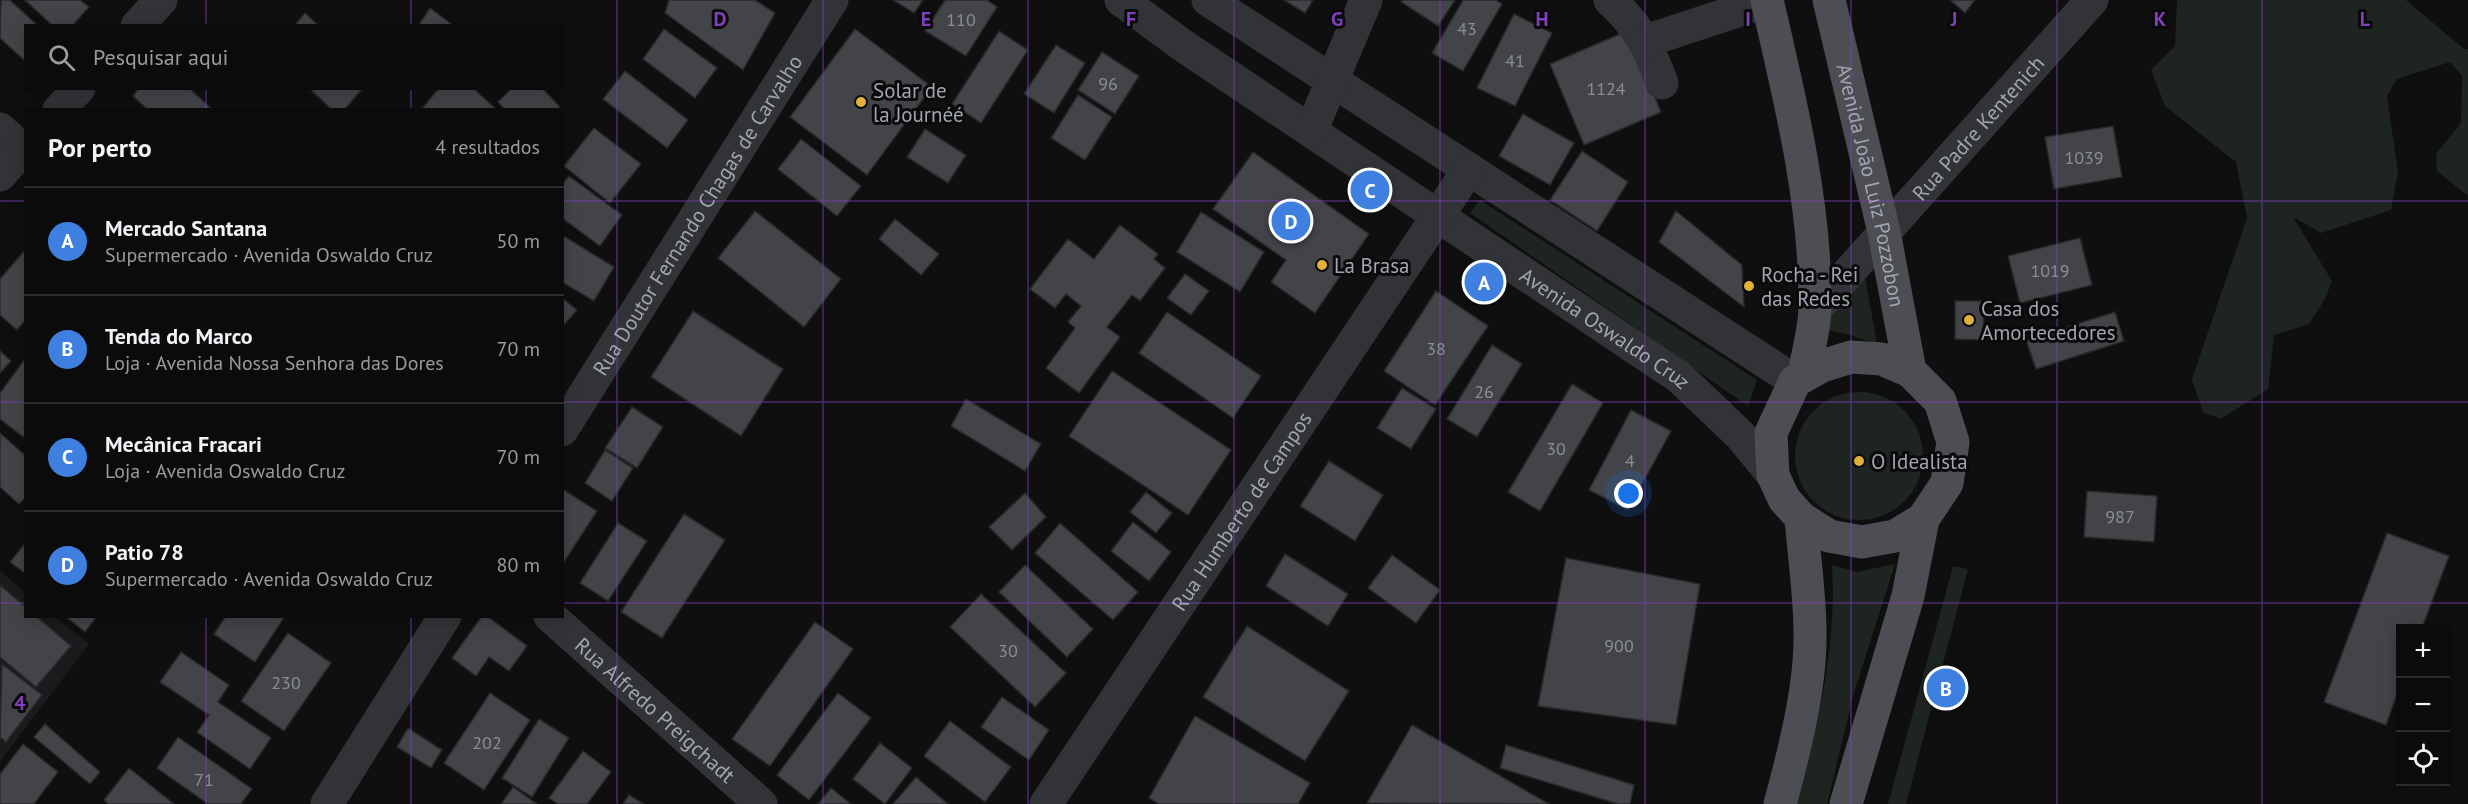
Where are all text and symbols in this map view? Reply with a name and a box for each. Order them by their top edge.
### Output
text: D [714,6,727,32]
text: E [921,6,931,32]
text: F [1126,6,1136,32]
text: G [1331,6,1343,32]
text: H [1535,6,1549,32]
text: I [1745,6,1751,32]
text: J [1950,6,1957,32]
text: K [2154,6,2167,32]
text: L [2360,6,2371,32]
house number: 110 [946,8,976,31]
house number: 43 [1457,17,1477,40]
search box [24,24,564,90]
icon: search [45,41,78,74]
text: Pesquisar aqui [93,43,229,71]
house number: 41 [1505,49,1525,72]
street label: Rua Doutor Fernando Chagas de Carvalho [586,50,808,380]
street label: Rua Padre Kentenich [1906,50,2050,206]
street label: Avenida João Luiz Pozzobon [1831,61,1911,309]
house number: 96 [1098,72,1118,95]
place label: Solar de la Journéé [873,77,964,128]
house number: 1124 [1586,77,1626,100]
marker: Solar de la Journéé [854,95,868,109]
text: Por perto [48,131,152,164]
text: 4 resultados [435,134,540,160]
house number: 1039 [2064,146,2104,169]
pin: C [1350,168,1390,213]
pin: D [1272,198,1310,244]
text: Mercado Santana [105,214,267,242]
text: A [61,228,74,254]
text: 50 m [497,228,540,254]
text: Supermercado · Avenida Oswaldo Cruz [105,242,433,268]
place label: La Brasa [1334,252,1410,279]
marker: La Brasa [1315,258,1329,272]
house number: 1019 [2030,259,2070,282]
pin: A [1464,260,1504,304]
street label: Avenida Oswaldo Cruz [1515,261,1696,395]
place label: Rocha - Rei das Redes [1761,261,1858,312]
marker: Rocha - Rei das Redes [1742,279,1756,293]
place label: Casa dos Amortecedores [1981,295,2116,346]
marker: Casa dos Amortecedores [1962,313,1976,327]
text: Tenda do Marco [105,322,253,350]
text: B [62,336,73,362]
text: 70 m [497,336,540,362]
house number: 38 [1426,337,1446,360]
text: Loja · Avenida Nossa Senhora das Dores [105,350,444,376]
house number: 26 [1474,380,1494,403]
street label: Rua Humberto de Campos [1165,406,1317,616]
text: Mecânica Fracari [105,430,262,458]
house number: 30 [1546,437,1566,460]
text: C [62,444,73,470]
text: 70 m [497,444,540,470]
place label: O Idealista [1871,448,1968,475]
house number: 4 [1625,449,1635,472]
marker: O Idealista [1852,454,1866,468]
text: Loja · Avenida Oswaldo Cruz [105,458,345,484]
your location [1614,479,1643,508]
house number: 987 [2105,505,2135,528]
text: Patio 78 [105,538,184,566]
text: D [61,552,74,578]
text: 80 m [497,552,540,578]
text: Supermercado · Avenida Oswaldo Cruz [105,566,433,592]
map controls [2396,624,2450,786]
button: + [2396,624,2450,678]
street label: Rua Alfredo Preigchadt [569,631,741,788]
house number: 900 [1604,634,1634,657]
house number: 30 [998,639,1018,662]
pin: B [1926,666,1966,710]
house number: 230 [271,671,301,694]
button: − [2396,678,2450,732]
text: 4 [14,690,26,716]
house number: 202 [472,731,502,754]
button: locate [2396,732,2450,786]
house number: 71 [194,768,214,791]

